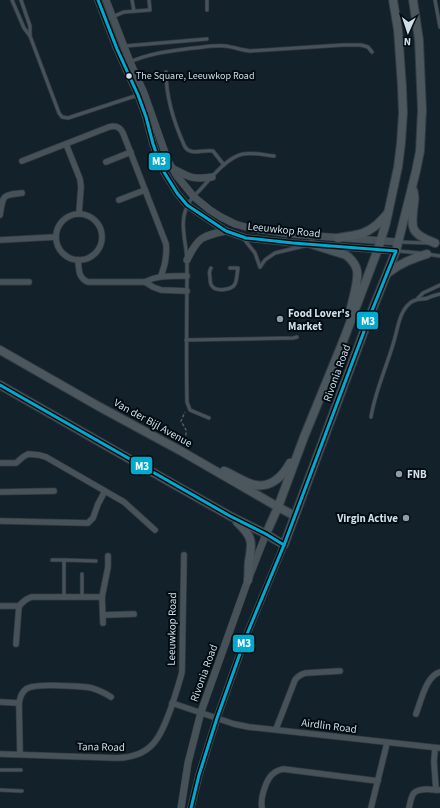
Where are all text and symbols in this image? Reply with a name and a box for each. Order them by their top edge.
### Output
north arrow [388,12,428,52]
text: N [403,34,412,49]
place label: The Square, Leeuwkop Road [136,69,254,83]
marker: The Square, Leeuwkop Road [124,71,134,81]
line badge: M3 [148,152,171,171]
text: M3 [152,154,166,169]
street label: Leeuwkop Road [247,219,321,241]
place label: Food Lover's Market [288,306,350,334]
line badge: M3 [356,311,379,330]
marker: Food Lover's Market [275,314,285,324]
text: M3 [361,314,375,329]
street label: Rivonia Road [320,342,354,404]
street label: Van der Bijl Avenue [111,395,195,451]
line badge: M3 [130,456,153,475]
text: M3 [135,459,149,474]
place label: FNB [407,467,427,482]
marker: FNB [394,469,404,479]
place label: Virgin Active [336,511,398,526]
marker: Virgin Active [401,513,411,523]
street label: Leeuwkop Road [164,592,180,666]
line badge: M3 [232,634,255,653]
text: M3 [237,636,251,651]
street label: Rivonia Road [187,642,221,704]
street label: Airdlin Road [300,715,358,737]
street label: Tana Road [77,739,125,755]

